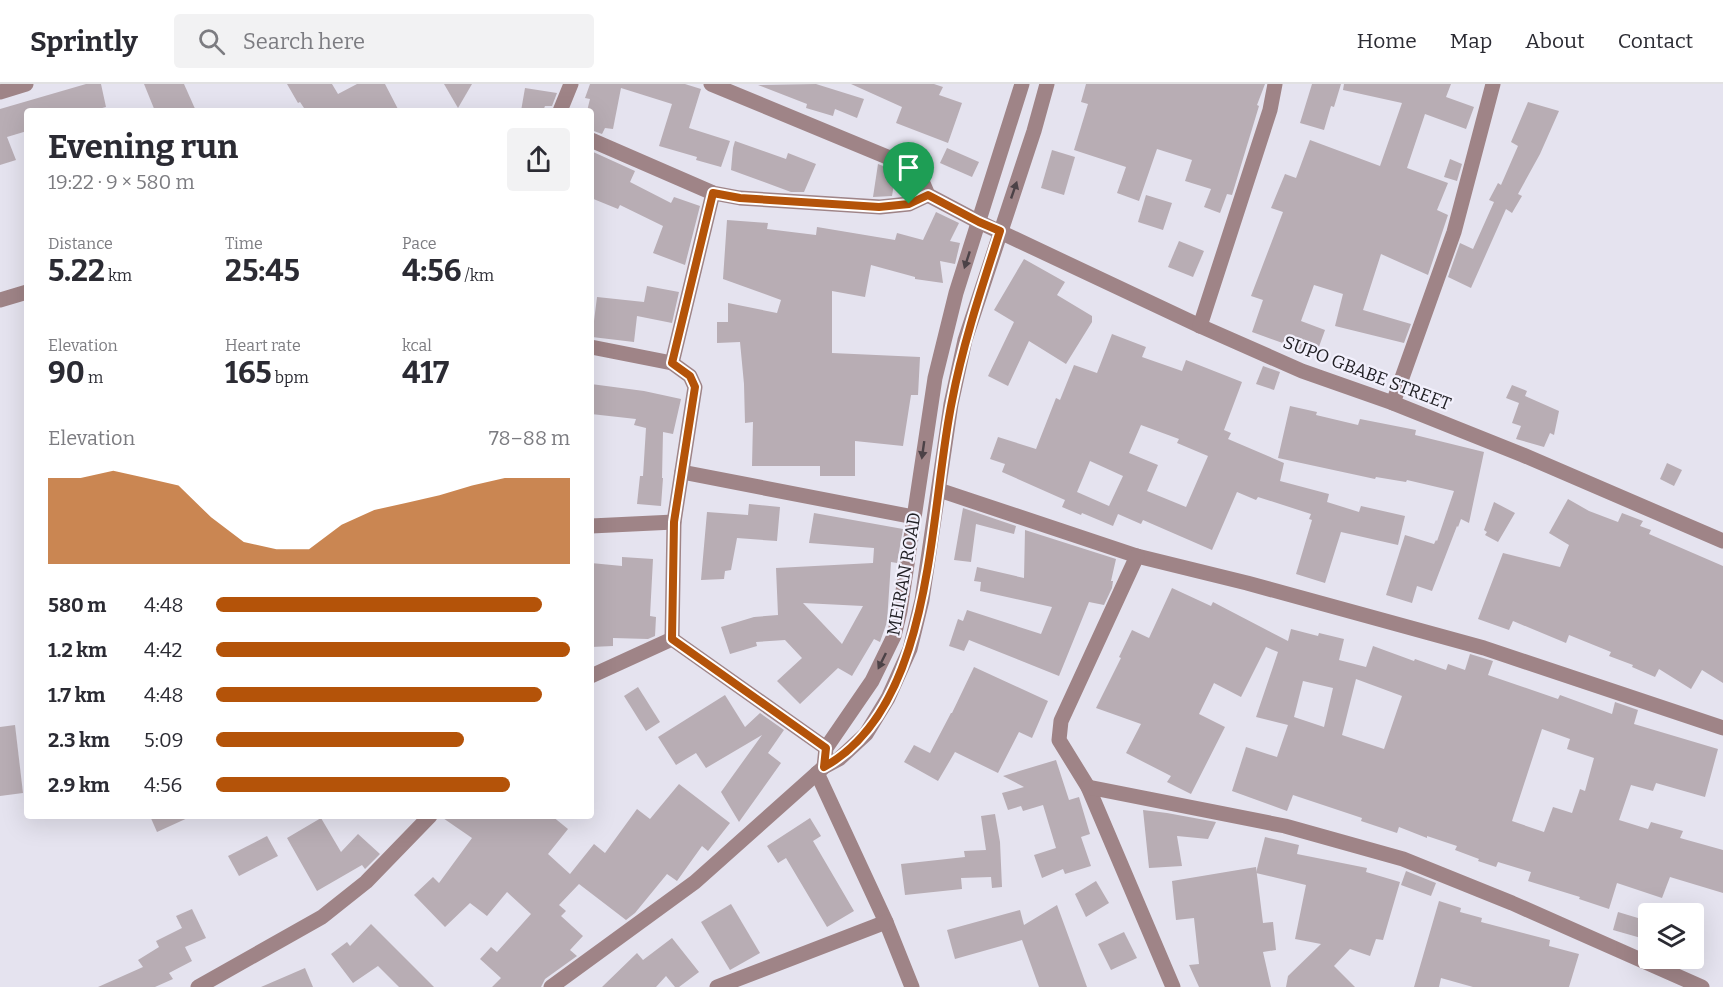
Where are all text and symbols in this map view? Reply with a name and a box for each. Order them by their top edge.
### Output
search box [174,14,594,68]
text: Sprintly [30,25,138,58]
icon: search [195,25,228,58]
text: Search here [243,28,365,55]
text: Home [1357,28,1417,54]
text: Map [1450,28,1492,54]
text: About [1525,28,1585,54]
text: Contact [1618,28,1693,54]
text: Evening run [48,127,238,167]
button: share [507,128,570,191]
pin [883,142,934,204]
icon: arrive [892,151,925,184]
text: 19:22 · 9 × 580 m [48,170,194,194]
one-way arrow [1010,181,1020,199]
text: Distance [48,234,113,253]
text: Time [225,234,263,253]
text: Pace [402,234,437,253]
one-way arrow [961,251,971,269]
text: 5.22 [48,253,105,289]
text: 25:45 [225,253,300,289]
text: 4:56 [402,253,461,289]
text: km [105,266,132,285]
text: /km [461,266,494,285]
street label: SUPO GBABE STREET [1280,331,1455,415]
text: Elevation [48,336,118,355]
text: Heart rate [225,336,301,355]
text: kcal [402,336,432,355]
text: 90 [48,355,85,391]
text: 165 [225,355,272,391]
text: 417 [402,355,449,391]
text: m [85,368,103,387]
text: bpm [272,368,309,387]
text: Elevation [48,426,135,450]
text: 78–88 m [489,426,570,450]
one-way arrow [919,440,928,459]
street label: MEIRAN ROAD [882,511,926,637]
text: 580 m [48,593,106,617]
text: 4:48 [144,593,184,617]
text: 1.2 km [48,638,107,662]
text: 4:42 [144,638,182,662]
one-way arrow [877,652,887,669]
text: 1.7 km [48,683,105,707]
text: 4:48 [144,683,184,707]
text: 2.3 km [48,728,110,752]
text: 5:09 [144,728,183,752]
text: 2.9 km [48,773,110,797]
text: 4:56 [144,773,182,797]
map controls [1638,903,1704,969]
button: layers [1638,903,1704,969]

